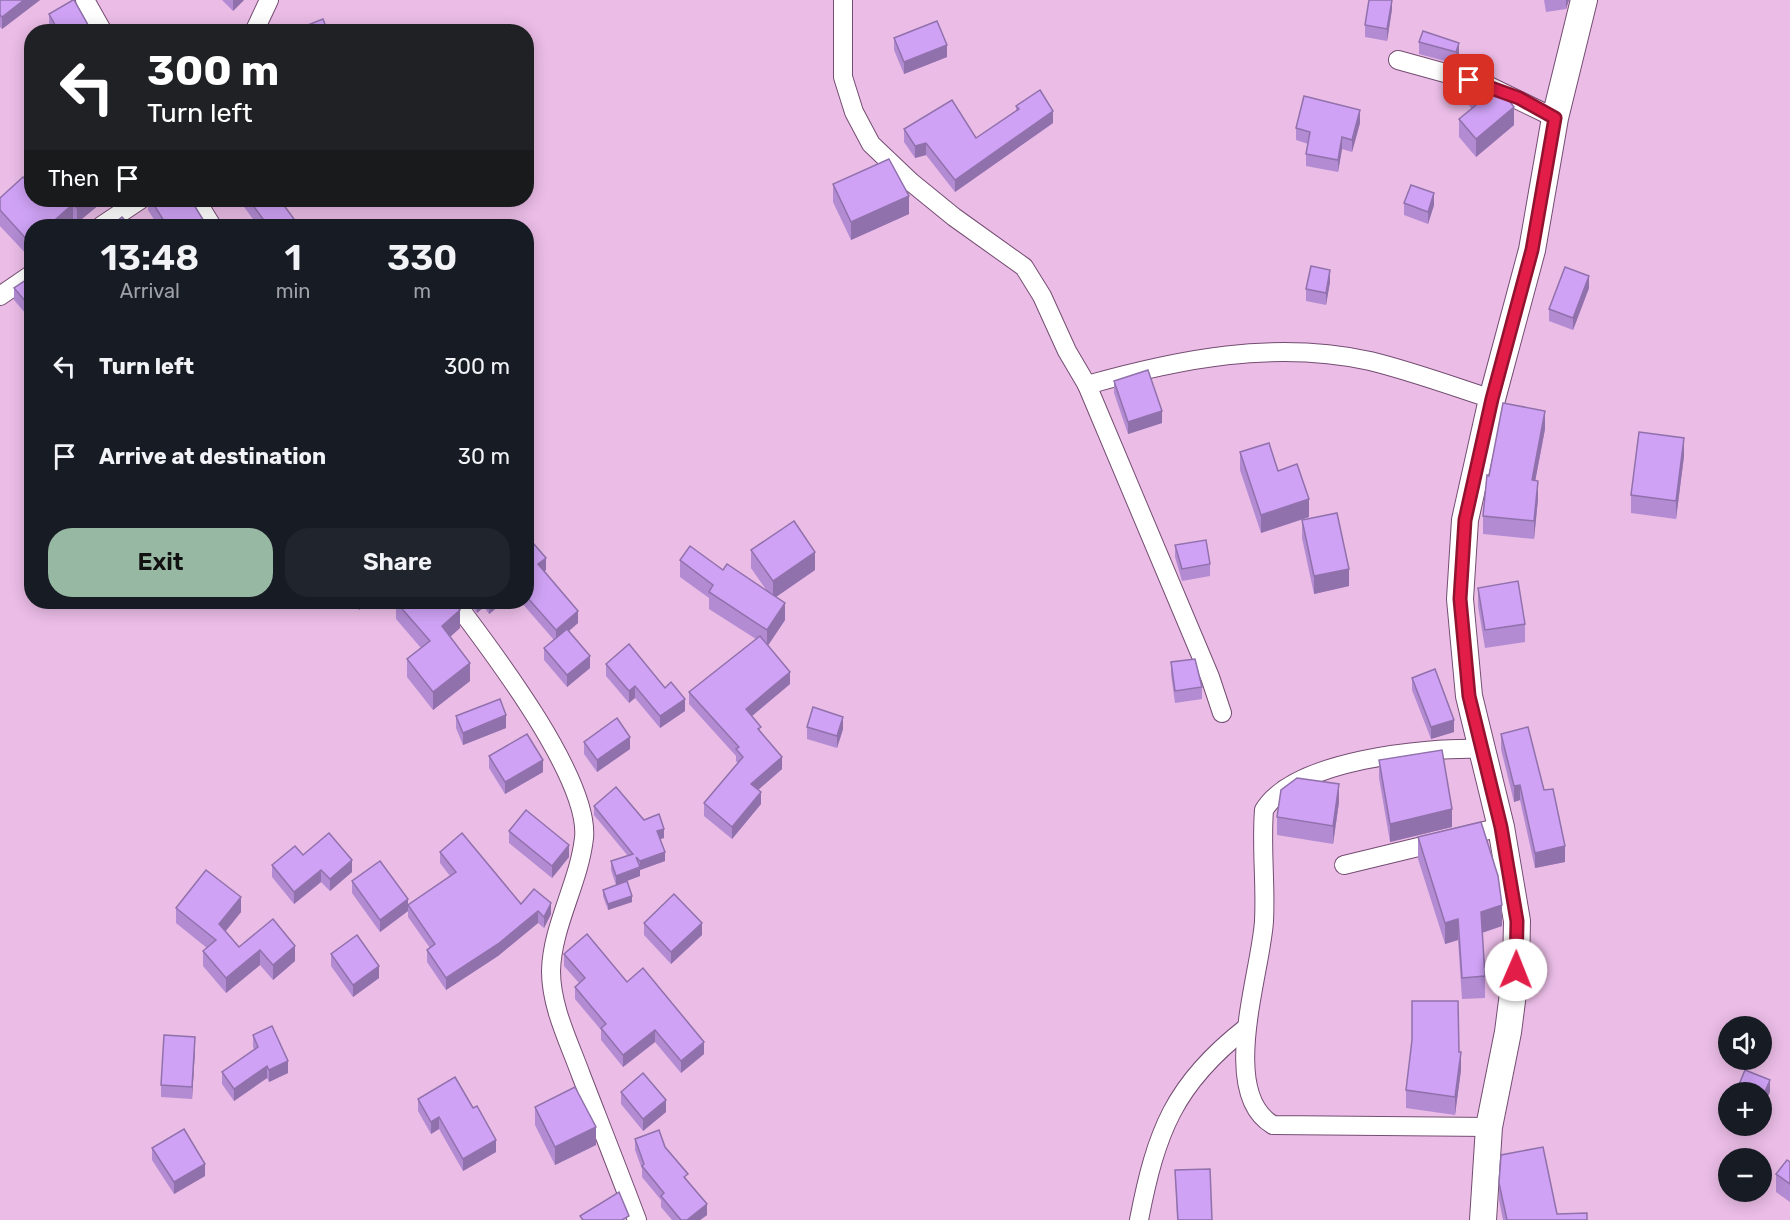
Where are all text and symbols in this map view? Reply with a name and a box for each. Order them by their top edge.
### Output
text: 300 m [147,46,279,96]
icon: left [48,48,126,126]
pin [1443,54,1494,105]
icon: arrive [1452,63,1485,96]
text: Turn left [147,97,252,129]
icon: arrive [111,162,144,195]
text: Then [48,165,99,192]
text: 13:48 [101,236,199,279]
text: 1 [284,236,302,279]
text: 330 [387,236,457,279]
text: Arrival [120,279,180,303]
text: min [276,279,310,303]
text: m [413,279,431,303]
icon: left [48,350,81,383]
text: Turn left [99,353,194,380]
text: 300 m [444,353,510,380]
icon: arrive [48,440,81,473]
text: Arrive at destination [99,443,326,470]
text: 30 m [458,443,510,470]
button: Exit [48,528,273,597]
button: Share [285,528,510,597]
position arrow [1484,938,1548,1002]
map controls [1718,1016,1772,1202]
button: sound [1718,1016,1772,1070]
button: + [1718,1082,1772,1136]
button: − [1718,1148,1772,1202]

